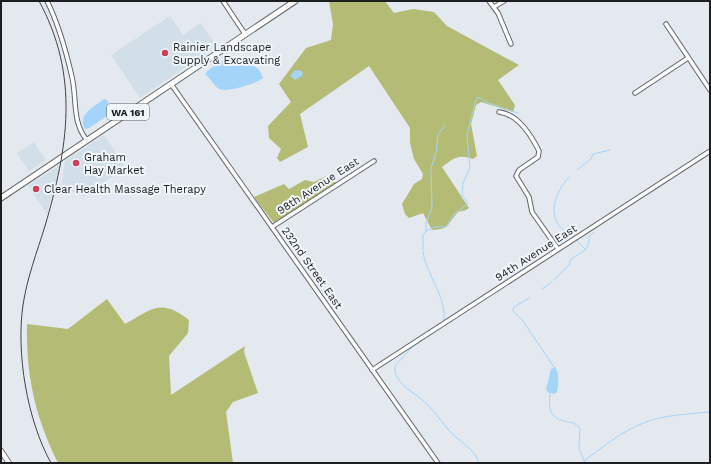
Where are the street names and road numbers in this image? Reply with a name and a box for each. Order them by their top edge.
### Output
road number: WA 161 [107,104,149,120]
street label: 98th Avenue East [275,155,362,217]
street label: 94th Avenue East [493,222,580,284]
street label: 232nd Street East [279,224,345,312]

